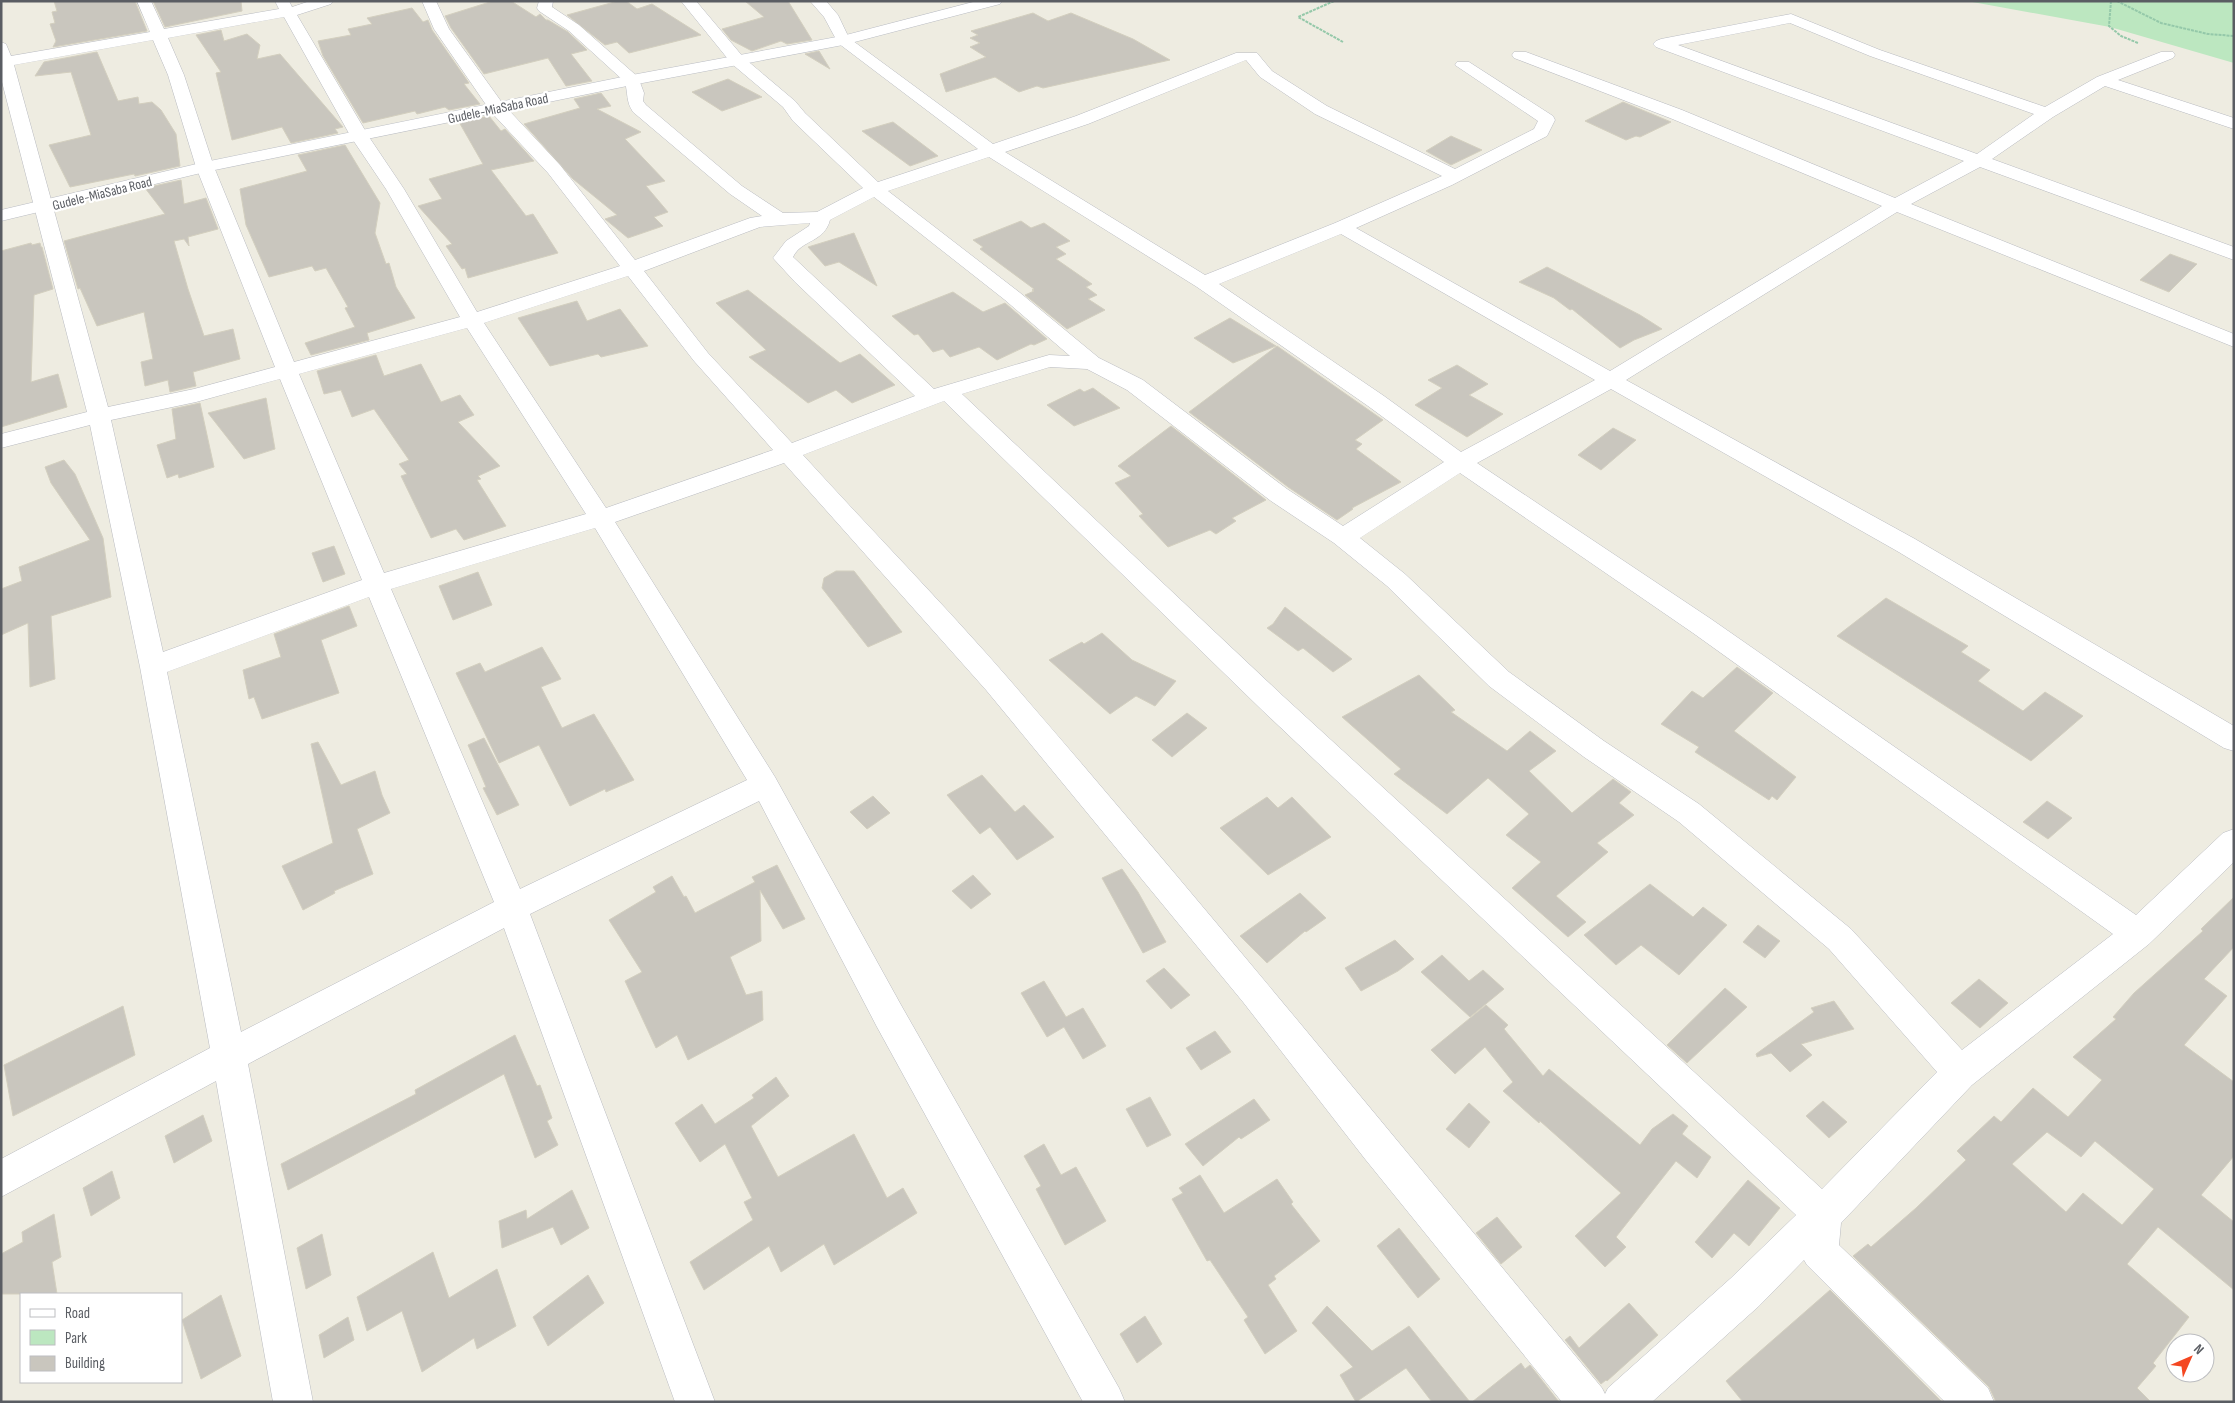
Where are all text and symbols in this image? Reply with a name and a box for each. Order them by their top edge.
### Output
street label: Gudele-MiaSaba Road [446,90,550,127]
street label: Gudele-MiaSaba Road [51,173,154,214]
legend [20,1293,182,1383]
text: Road [65,1304,90,1323]
text: Park [65,1329,87,1348]
north arrow [2165,1333,2215,1383]
text: N [2190,1341,2207,1358]
text: Building [65,1354,105,1373]

